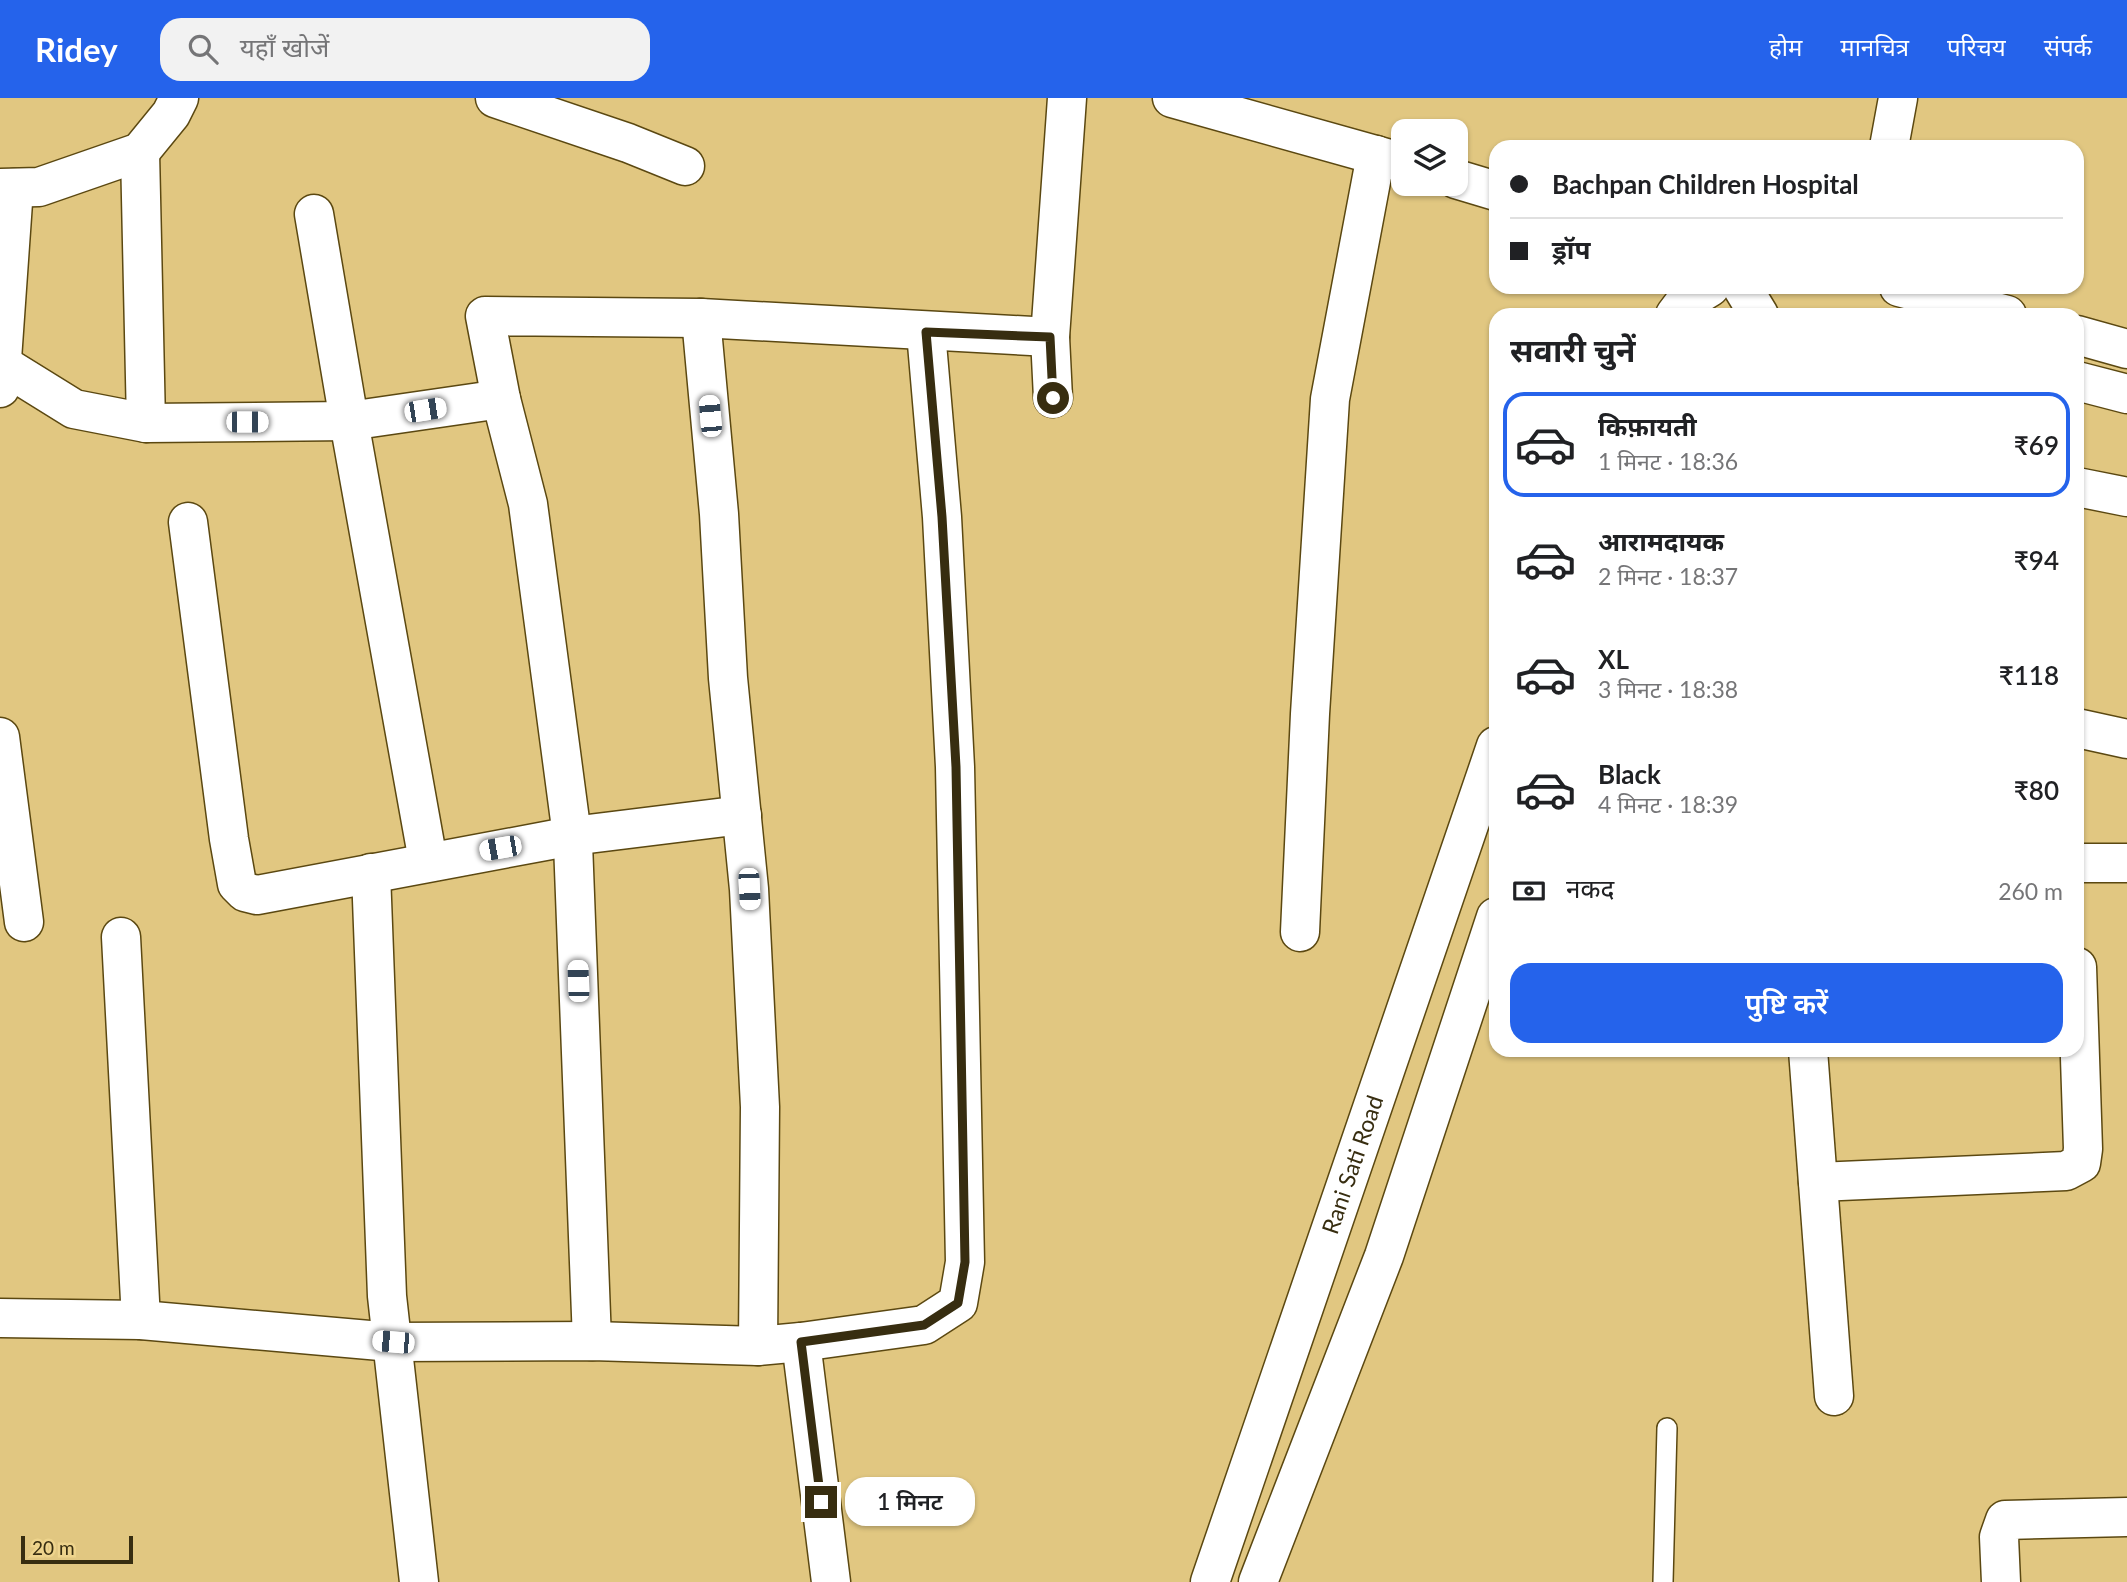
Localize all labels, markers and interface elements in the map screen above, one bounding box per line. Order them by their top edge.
search box [160,18,650,81]
text: Ridey [35,29,118,69]
icon: search [184,30,222,68]
text: यहाँ खोजें [240,31,329,63]
text: होम [1769,32,1802,61]
text: मानचित्र [1840,32,1909,61]
text: परिचय [1947,32,2006,61]
text: संपर्क [2044,32,2092,61]
map controls [1391,119,1468,196]
button: layers [1391,119,1468,196]
text: Bachpan Children Hospital [1552,168,1859,200]
text: ड्रॉप [1552,233,1590,265]
text: सवारी चुनें [1510,330,1636,369]
route start [1037,382,1069,414]
car [698,394,723,438]
car [403,396,448,424]
text: किफ़ायती [1598,410,1697,442]
car [227,412,269,433]
icon: car [1514,413,1577,476]
text: ₹69 [2014,429,2059,461]
text: 1 मिनट · 18:36 [1598,447,1738,475]
text: आरामदायक [1598,525,1724,557]
icon: car [1514,528,1577,591]
text: ₹94 [2014,544,2059,576]
text: 2 मिनट · 18:37 [1598,562,1738,590]
icon: car [1514,643,1577,706]
text: XL [1598,643,1629,675]
text: ₹118 [1999,659,2059,691]
text: 3 मिनट · 18:38 [1598,675,1738,703]
icon: car [1514,758,1577,821]
text: Black [1598,758,1661,790]
text: ₹80 [2014,774,2059,806]
text: 4 मिनट · 18:39 [1598,790,1738,818]
car [478,834,523,862]
car [738,867,761,911]
icon: cash [1510,872,1548,910]
text: नकद [1566,872,1614,904]
text: 260 m [1998,877,2063,905]
car [567,960,590,1002]
button: पुष्टि करें [1510,963,2063,1043]
street label: Rani Sati Road [1315,1091,1388,1237]
car [372,1330,415,1354]
callout: 1 मिनट [846,1478,975,1526]
route end [805,1486,837,1518]
text: 1 मिनट [877,1487,943,1515]
scale bar [21,1533,133,1565]
text: 20 m [32,1536,75,1559]

